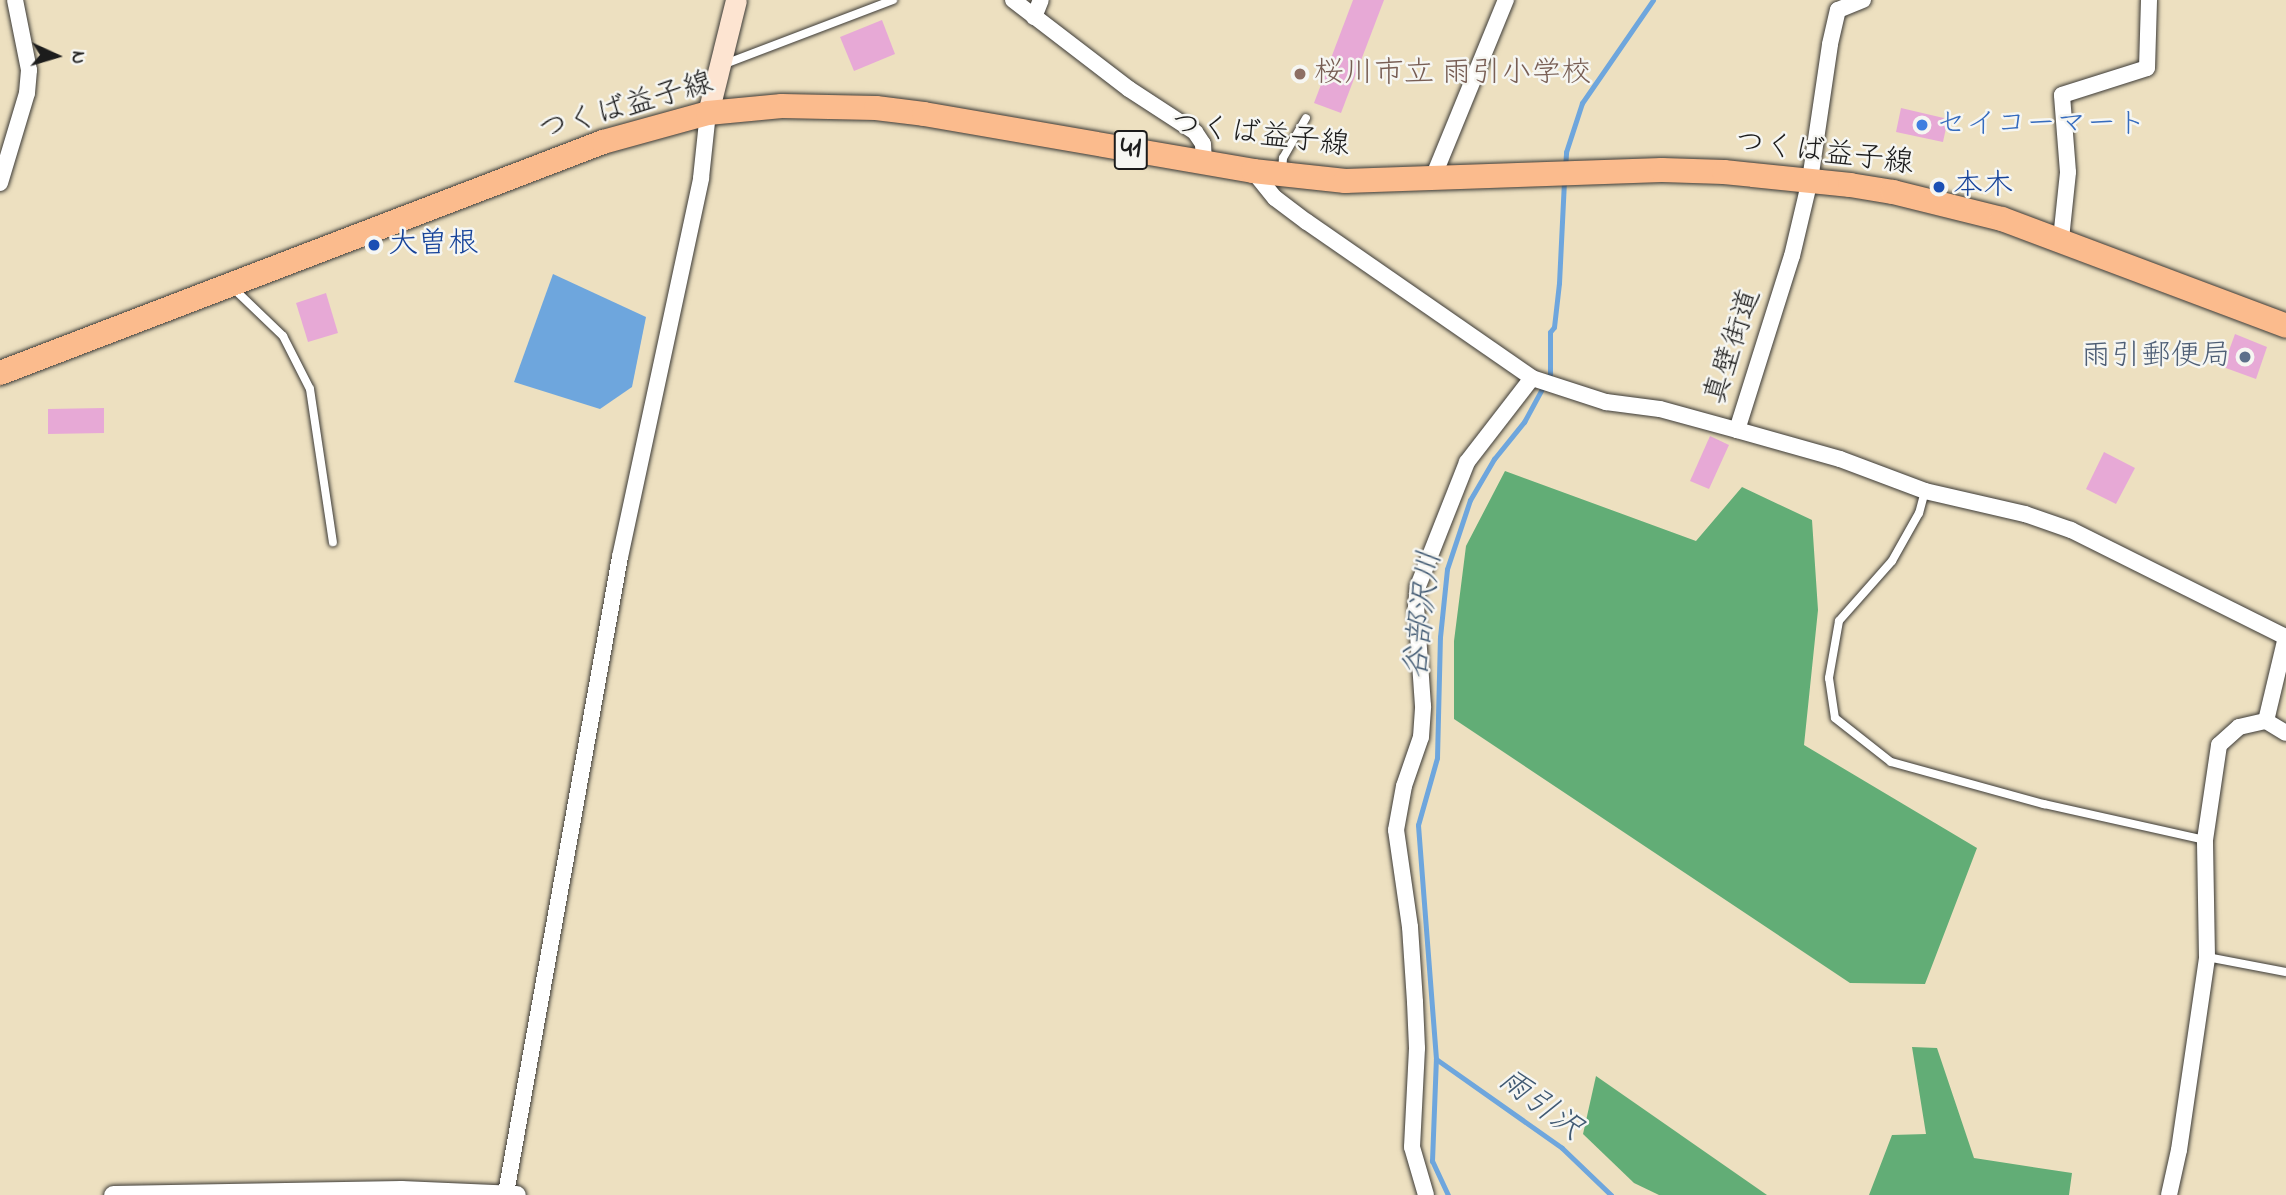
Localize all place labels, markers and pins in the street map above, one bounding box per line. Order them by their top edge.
place label: 桜川市立 雨引小学校 [1314,56,1591,92]
marker: 桜川市立 雨引小学校 [1292,66,1308,82]
place label: セイコーマート [1936,107,2146,143]
marker: セイコーマート [1914,117,1930,133]
place label: 本木 [1953,169,2013,205]
marker: 本木 [1931,179,1947,195]
place label: 大曽根 [388,227,478,263]
marker: 大曽根 [366,237,382,253]
place label: 雨引郵便局 [2081,339,2231,375]
marker: 雨引郵便局 [2237,349,2253,365]

